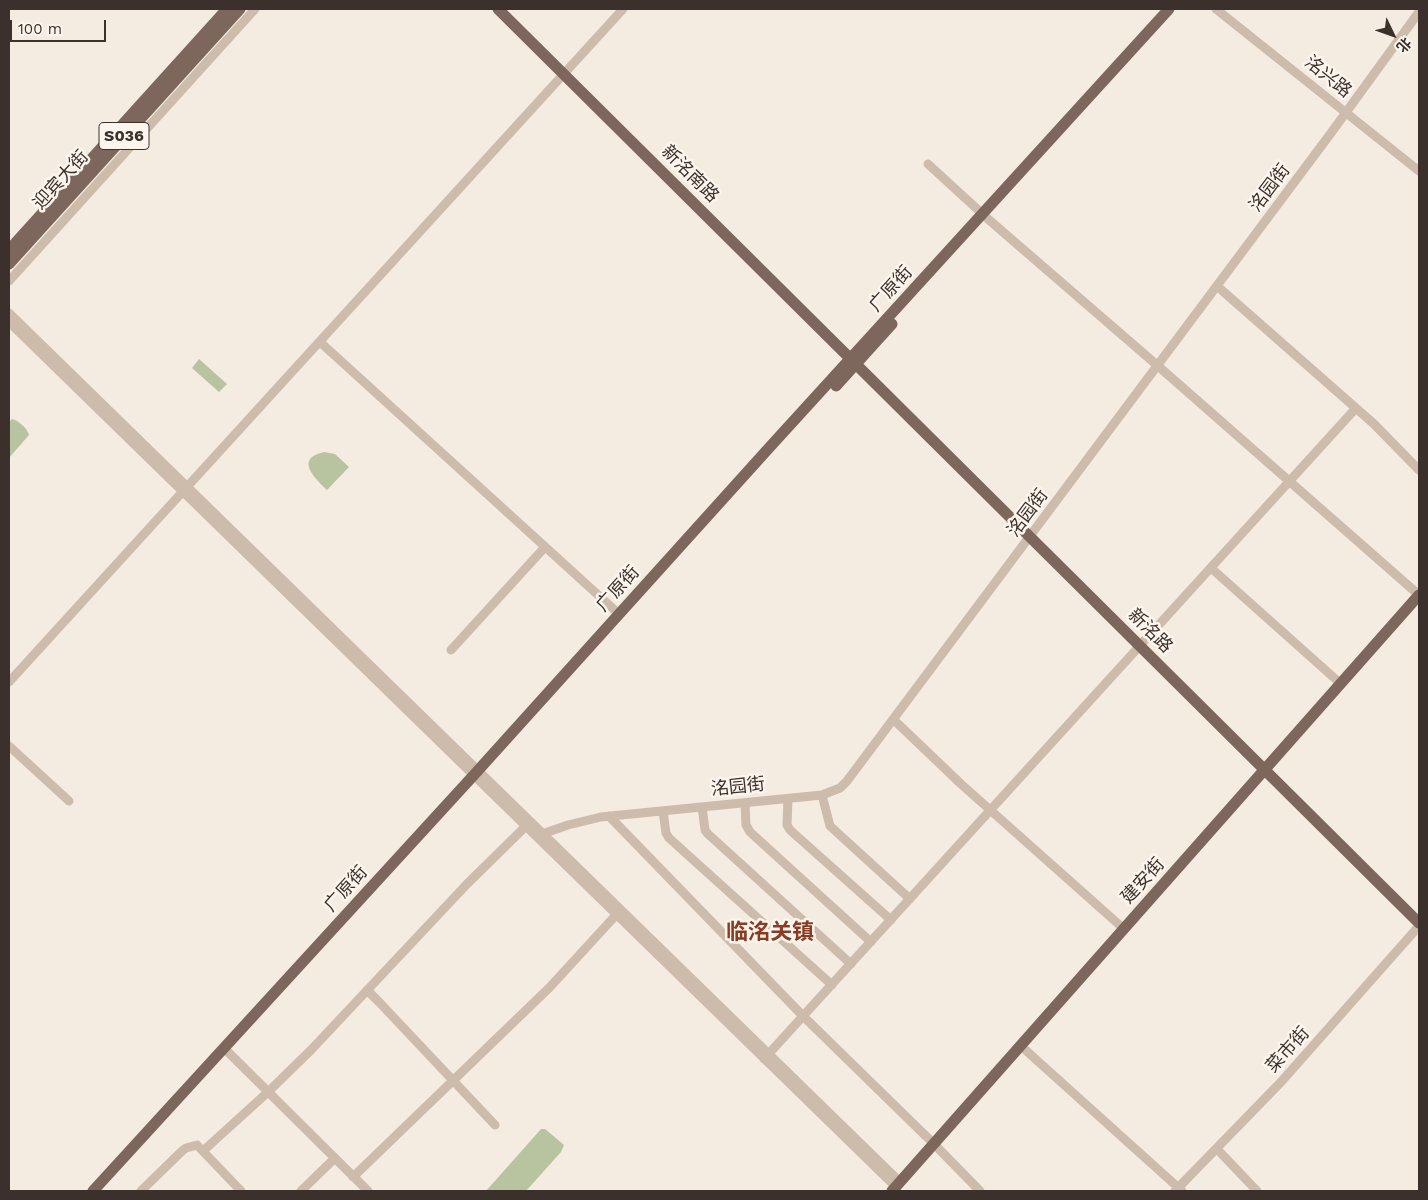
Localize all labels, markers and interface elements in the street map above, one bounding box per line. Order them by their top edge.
scale bar [12,10,109,42]
north arrow [1368,10,1418,60]
text: 100 m [18,20,62,38]
text: 北 [1394,34,1415,56]
street label: 洺兴路 [1300,52,1356,102]
road number: S036 [99,122,149,150]
street label: 新洺南路 [657,141,723,207]
street label: 迎宾大街 [29,146,93,214]
street label: 洺园街 [1245,160,1295,216]
street label: 广原街 [865,262,917,316]
street label: 洺园街 [1003,485,1053,541]
street label: 广原街 [592,562,644,616]
street label: 新洺路 [1123,604,1177,658]
street label: 洺园街 [710,773,766,801]
street label: 建安街 [1117,854,1169,908]
street label: 广原街 [320,862,372,916]
district label: 临洺关镇 [726,920,814,946]
street label: 菜市街 [1262,1023,1314,1077]

